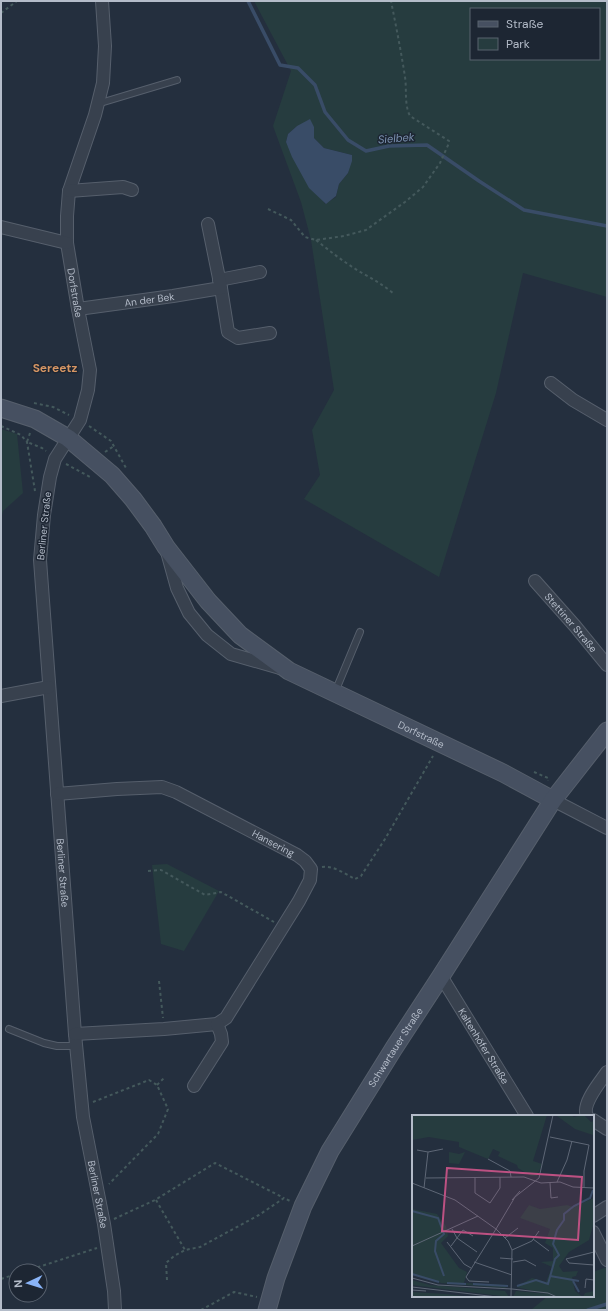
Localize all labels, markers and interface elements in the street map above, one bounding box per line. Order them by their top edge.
legend [470,8,600,60]
text: Straße [506,16,543,32]
text: Park [506,36,530,52]
water label: Sielbek [377,129,415,147]
street label: Dorfstraße [65,267,86,319]
street label: An der Bek [124,289,175,309]
district label: Sereetz [33,360,77,376]
street label: Berliner Straße [34,491,54,561]
street label: Stettiner Straße [542,590,600,655]
street label: Dorfstraße [396,717,447,751]
street label: Hansering [250,826,297,859]
street label: Berliner Straße [54,838,72,908]
street label: Schwartauer Straße [365,1004,426,1089]
street label: Kaltenhöfer Straße [456,1006,512,1086]
inset map [412,1115,594,1297]
street label: Berliner Straße [85,1159,111,1230]
north arrow [8,1263,48,1303]
text: N [11,1279,25,1288]

